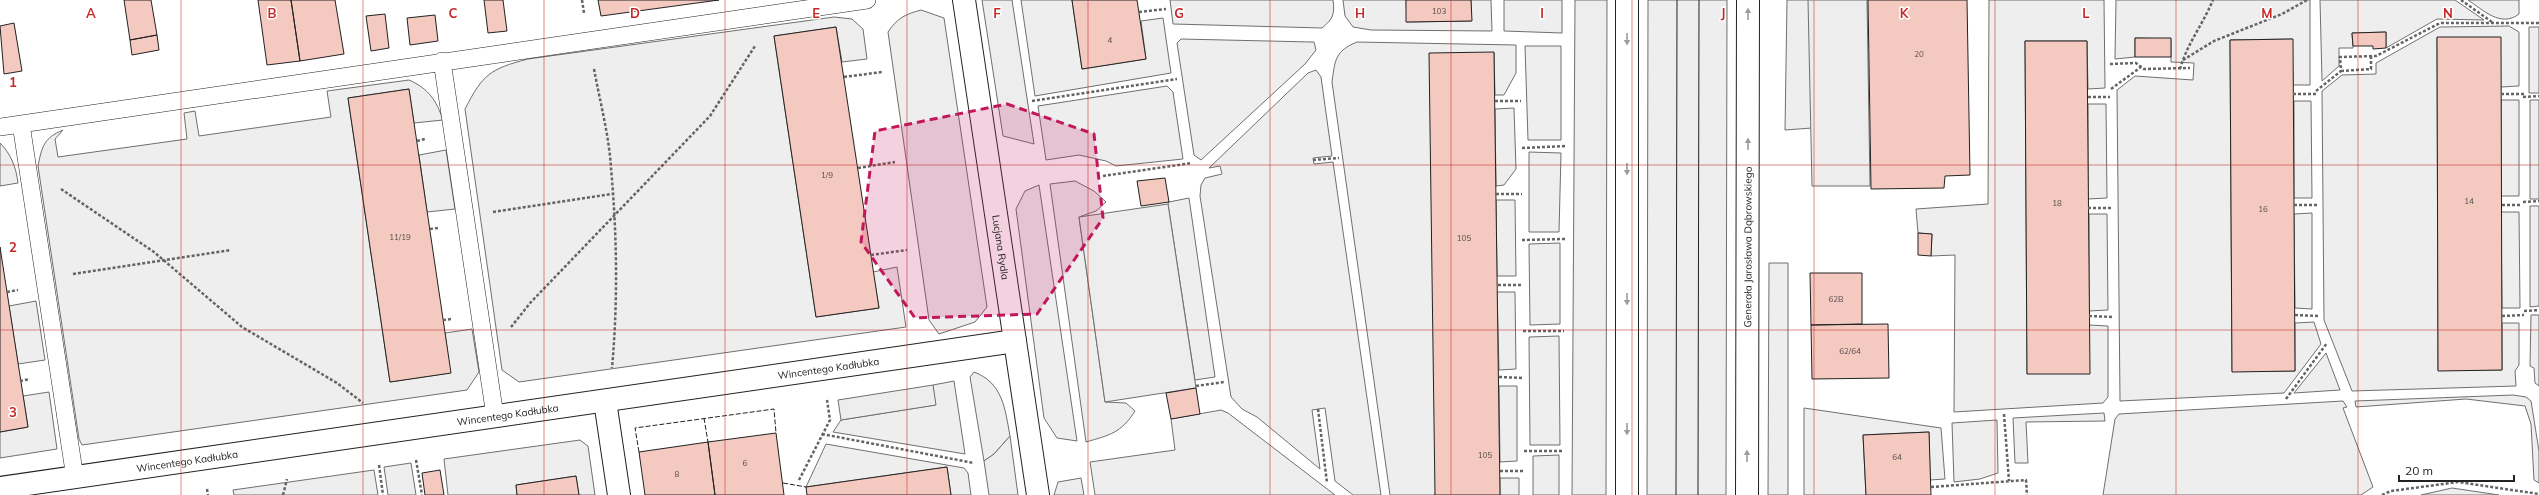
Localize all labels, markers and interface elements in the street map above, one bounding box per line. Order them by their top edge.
text: A [86,5,96,21]
text: B [268,5,277,21]
text: C [449,5,458,21]
text: D [630,5,640,21]
text: E [812,5,820,21]
text: F [993,5,1001,21]
text: G [1174,5,1184,21]
text: H [1355,5,1365,21]
text: I [1540,5,1544,21]
text: J [1721,5,1725,21]
text: K [1900,5,1910,21]
text: L [2082,5,2090,21]
text: M [2261,5,2273,21]
text: N [2443,5,2453,21]
house number: 103 [1432,6,1446,16]
one-way arrow [1745,7,1751,20]
one-way arrow [1624,33,1630,46]
house number: 4 [1108,35,1113,45]
house number: 20 [1914,49,1924,59]
text: 1 [9,74,17,90]
one-way arrow [1745,137,1751,150]
one-way arrow [1624,163,1630,176]
street label: Generała Jarosława Dąbrowskiego [1741,166,1755,327]
house number: 1/9 [821,170,833,180]
house number: 14 [2464,196,2474,206]
house number: 18 [2052,198,2062,208]
house number: 16 [2258,204,2268,214]
street label: Lucjana Rydla [989,214,1012,281]
house number: 11/19 [389,232,411,242]
house number: 105 [1457,233,1471,243]
text: 2 [9,239,17,255]
one-way arrow [1624,293,1630,306]
house number: 62B [1828,294,1844,304]
house number: 62/64 [1839,346,1861,356]
street label: Wincentego Kadłubka [777,355,880,382]
street label: Wincentego Kadłubka [456,401,559,429]
text: 3 [9,404,17,420]
one-way arrow [1624,423,1630,436]
street label: Wincentego Kadłubka [135,448,239,475]
one-way arrow [1744,449,1750,462]
house number: 105 [1478,450,1492,460]
house number: 64 [1892,452,1902,462]
scale bar [2399,457,2514,483]
house number: 6 [743,458,748,468]
text: 20 m [2405,463,2433,478]
house number: 8 [675,469,680,479]

